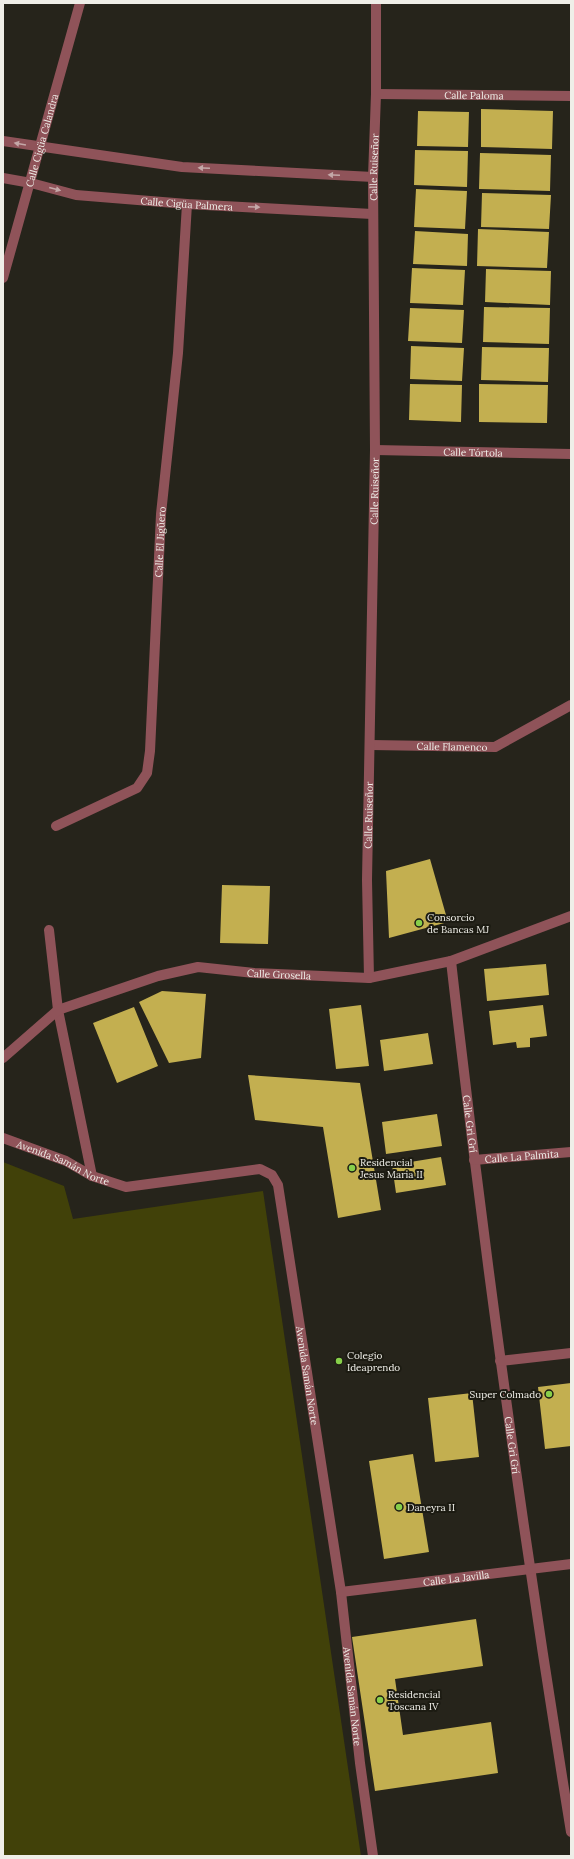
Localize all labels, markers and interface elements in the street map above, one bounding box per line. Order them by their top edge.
street label: Calle Paloma [444,89,504,102]
street label: Calle Cigüa Calandra [23,92,61,189]
street label: Calle Ruiseñor [367,133,382,201]
one-way arrow [13,140,26,146]
one-way arrow [197,165,210,171]
one-way arrow [328,171,340,178]
one-way arrow [49,186,61,192]
street label: Calle Cigüa Palmera [140,194,233,213]
one-way arrow [248,204,260,211]
street label: Calle Tórtola [443,445,503,460]
street label: Calle Ruiseñor [368,457,382,525]
street label: Calle El Jigüero [152,506,169,578]
street label: Calle Flamenco [417,740,488,754]
street label: Calle Ruiseñor [362,781,376,849]
place label: Consorcio de Bancas MJ [427,911,489,936]
marker: Consorcio de Bancas MJ [414,918,424,928]
street label: Calle Grosella [246,966,311,982]
street label: Calle Gri Grí [460,1094,480,1154]
street label: Avenida Samán Norte [14,1137,111,1188]
street label: Calle La Palmita [484,1147,559,1166]
place label: Residencial Jesus Maria II [359,1156,423,1181]
marker: Residencial Jesus Maria II [347,1163,357,1173]
street label: Avenida Samán Norte [293,1324,321,1427]
place label: Colegio Ideaprendo [347,1349,400,1374]
marker: Colegio Ideaprendo [334,1356,344,1366]
place label: Super Colmado [470,1388,541,1401]
marker: Super Colmado [544,1389,554,1399]
street label: Calle Gri Grí [501,1416,522,1475]
place label: Daneyra II [407,1501,455,1514]
marker: Daneyra II [394,1502,404,1512]
street label: Calle La Javilla [422,1568,490,1589]
street label: Avenida Samán Norte [340,1645,364,1747]
place label: Residencial Toscana IV [388,1688,441,1713]
marker: Residencial Toscana IV [375,1695,385,1705]

